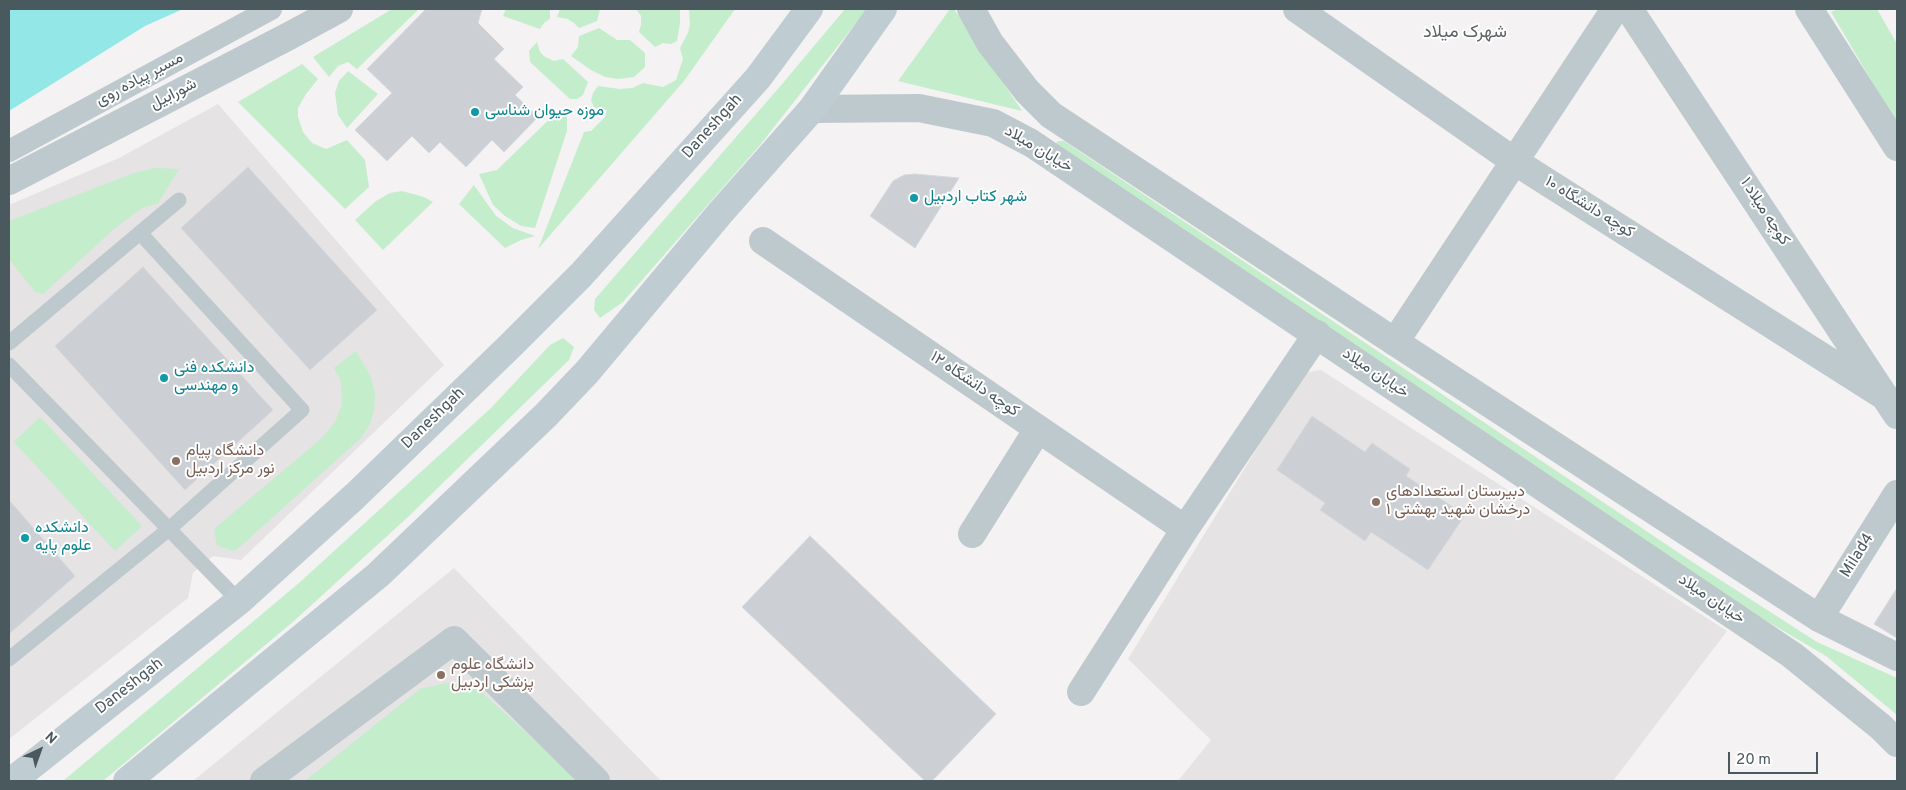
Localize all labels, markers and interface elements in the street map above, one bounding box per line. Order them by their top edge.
district label: شهرک میلاد [1423,22,1507,44]
street label: مسیر پیاده روی [93,49,187,111]
street label: شورابیل [148,75,200,115]
street label: Daneshgah [679,91,747,163]
place label: موزه حیوان شناسی [485,102,604,122]
marker: موزه حیوان شناسی [469,106,481,118]
street label: خیابان میلاد [1001,122,1075,178]
street label: کوچه دانشگاه ۱۰ [1541,173,1637,243]
street label: کوچه میلاد ۱ [1735,174,1793,250]
place label: شهر کتاب اردبیل [924,188,1027,208]
marker: شهر کتاب اردبیل [908,192,920,204]
street label: خیابان میلاد [1338,345,1412,403]
street label: کوچه دانشگاه ۱۲ [926,348,1022,422]
place label: دانشکده فنی و مهندسی [174,359,254,397]
marker: دانشکده فنی و مهندسی [158,372,170,384]
street label: Daneshgah [398,384,470,454]
place label: دانشگاه پیام نور مرکز اردبیل [186,442,275,480]
marker: دانشگاه پیام نور مرکز اردبیل [170,455,182,467]
place label: دبیرستان استعدادهای درخشان شهید بهشتی ۱ [1386,483,1530,521]
marker: دبیرستان استعدادهای درخشان شهید بهشتی ۱ [1370,496,1382,508]
place label: دانشکده علوم پایه [35,519,91,557]
street label: Milad4 [1837,530,1879,582]
marker: دانشکده علوم پایه [19,532,31,544]
street label: خیابان میلاد [1674,571,1748,629]
street label: Daneshgah [92,655,168,719]
place label: دانشگاه علوم پزشکی اردبیل [451,656,534,694]
marker: دانشگاه علوم پزشکی اردبیل [435,669,447,681]
north arrow [15,725,65,775]
text: N [41,729,60,748]
scale bar [1731,742,1821,774]
text: 20 m [1736,751,1771,770]

